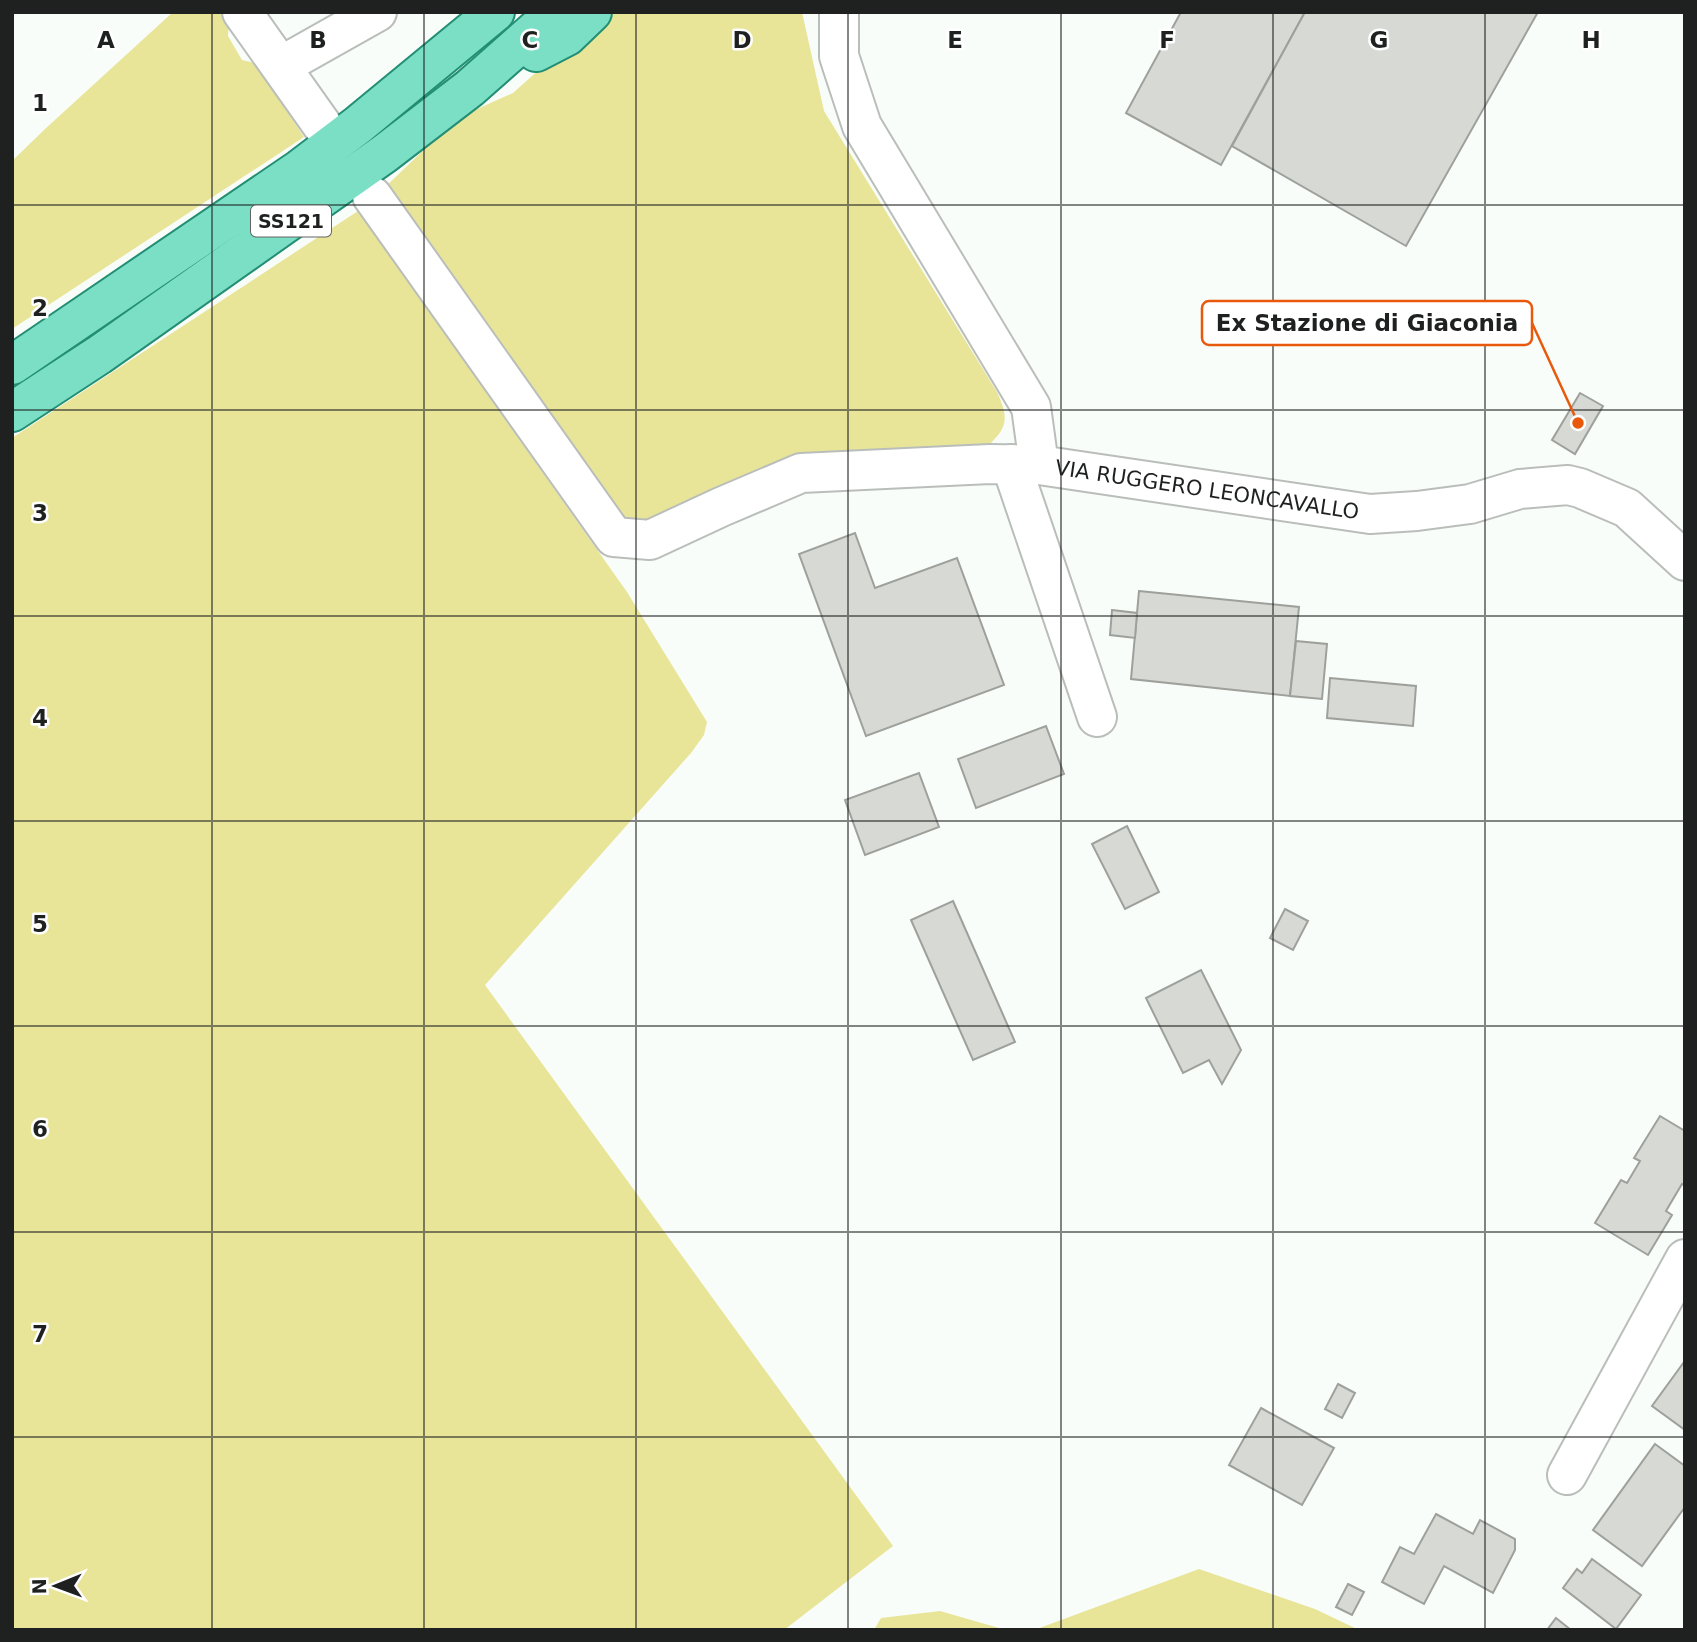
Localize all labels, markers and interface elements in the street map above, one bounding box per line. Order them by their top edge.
text: A [97,27,115,53]
text: B [309,27,327,53]
text: C [522,27,538,53]
text: D [732,27,752,53]
text: E [947,27,963,53]
text: F [1159,27,1175,53]
text: G [1370,27,1388,53]
text: H [1581,27,1601,53]
text: 1 [32,90,48,116]
road number: SS121 [251,206,331,236]
text: 2 [32,295,48,321]
callout: Ex Stazione di Giaconia [1202,301,1532,345]
text: Ex Stazione di Giaconia [1216,310,1518,336]
street label: VIA RUGGERO LEONCAVALLO [1054,456,1361,524]
text: 3 [32,500,48,526]
text: 4 [32,705,48,731]
text: 5 [32,911,48,937]
text: 6 [32,1116,48,1142]
text: 7 [32,1321,48,1347]
north arrow [21,1551,91,1621]
text: N [28,1578,50,1594]

